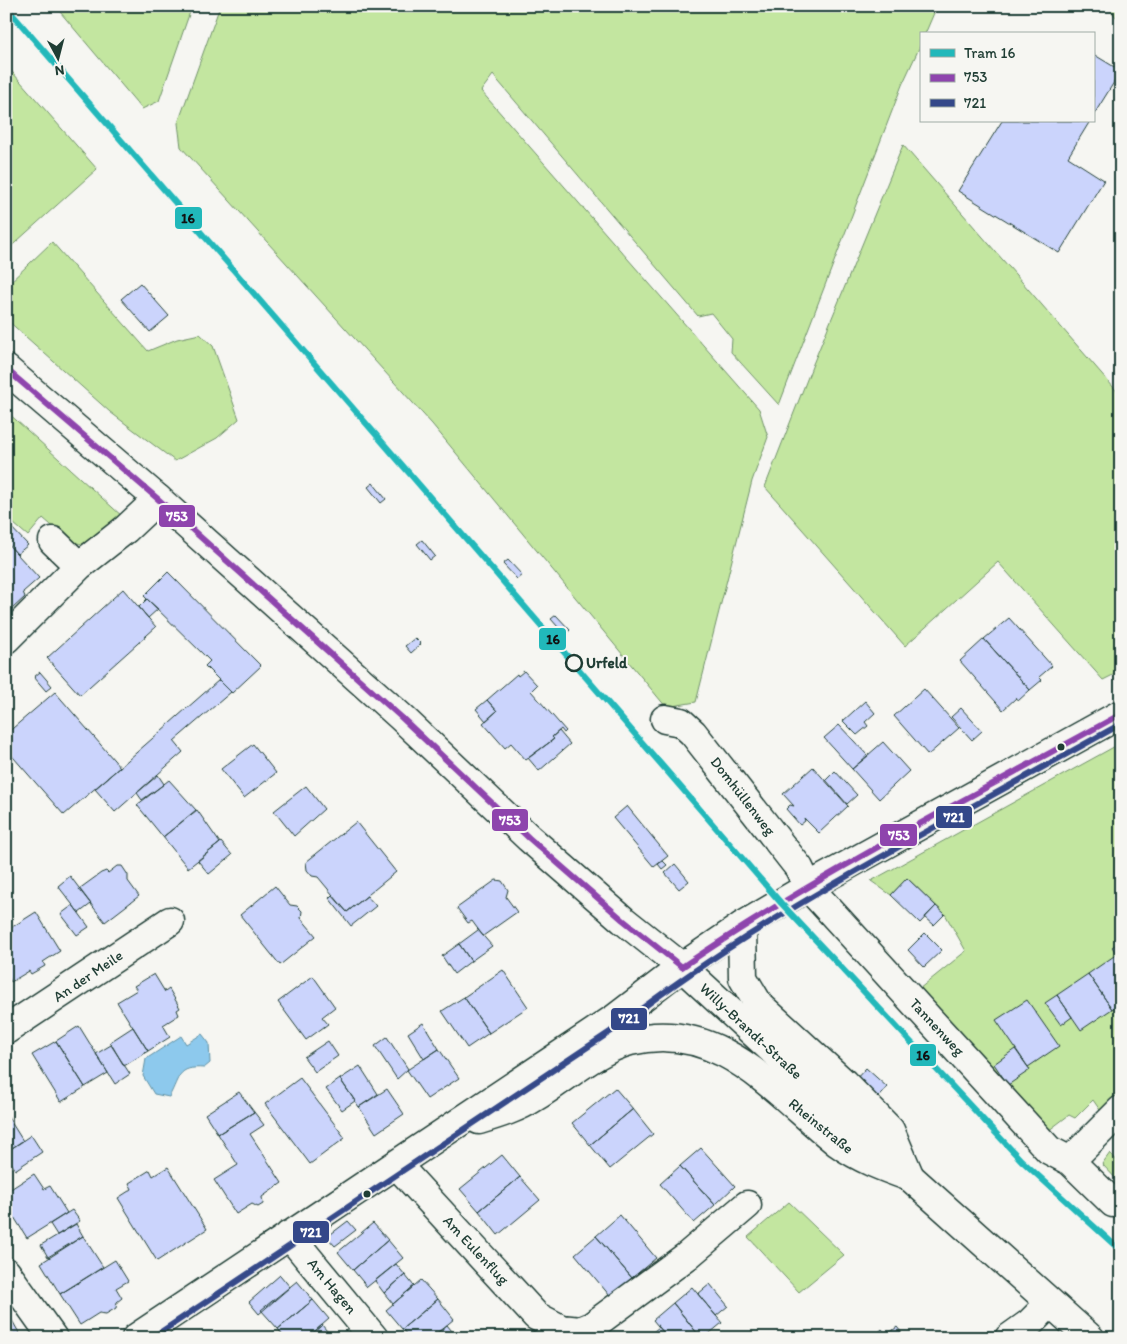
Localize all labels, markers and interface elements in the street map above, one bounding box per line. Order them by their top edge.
north arrow [32,32,82,82]
legend [920,32,1094,122]
text: Tram 16 [964,44,1016,62]
text: N [54,61,65,79]
text: 753 [964,68,988,86]
text: 721 [964,94,986,112]
line badge: 16 [174,206,203,230]
text: 16 [181,210,196,227]
line badge: 753 [158,504,196,528]
text: 753 [165,508,188,525]
line badge: 16 [538,627,567,651]
text: 16 [546,631,561,648]
marker: Urfeld [565,654,583,672]
place label: Urfeld [586,654,628,672]
unlabelled marker [1056,742,1066,752]
street label: Domhüllenweg [707,753,780,839]
line badge: 721 [935,805,973,829]
line badge: 753 [491,808,529,832]
text: 721 [943,809,965,826]
text: 753 [498,812,521,829]
line badge: 753 [879,823,918,847]
text: 753 [887,827,910,844]
street label: An der Meile [50,946,126,1006]
street label: Willy-Brandt-Straße [696,979,806,1083]
street label: Tannenweg [906,995,968,1060]
line badge: 721 [610,1007,648,1031]
text: 721 [618,1010,640,1027]
line badge: 16 [909,1043,937,1067]
text: 16 [916,1047,931,1064]
street label: Rheinstraße [785,1094,857,1158]
unlabelled marker [362,1189,372,1199]
street label: Am Eulenflug [439,1212,513,1289]
line badge: 721 [292,1220,330,1244]
text: 721 [300,1224,322,1241]
street label: Am Hagen [304,1255,361,1318]

